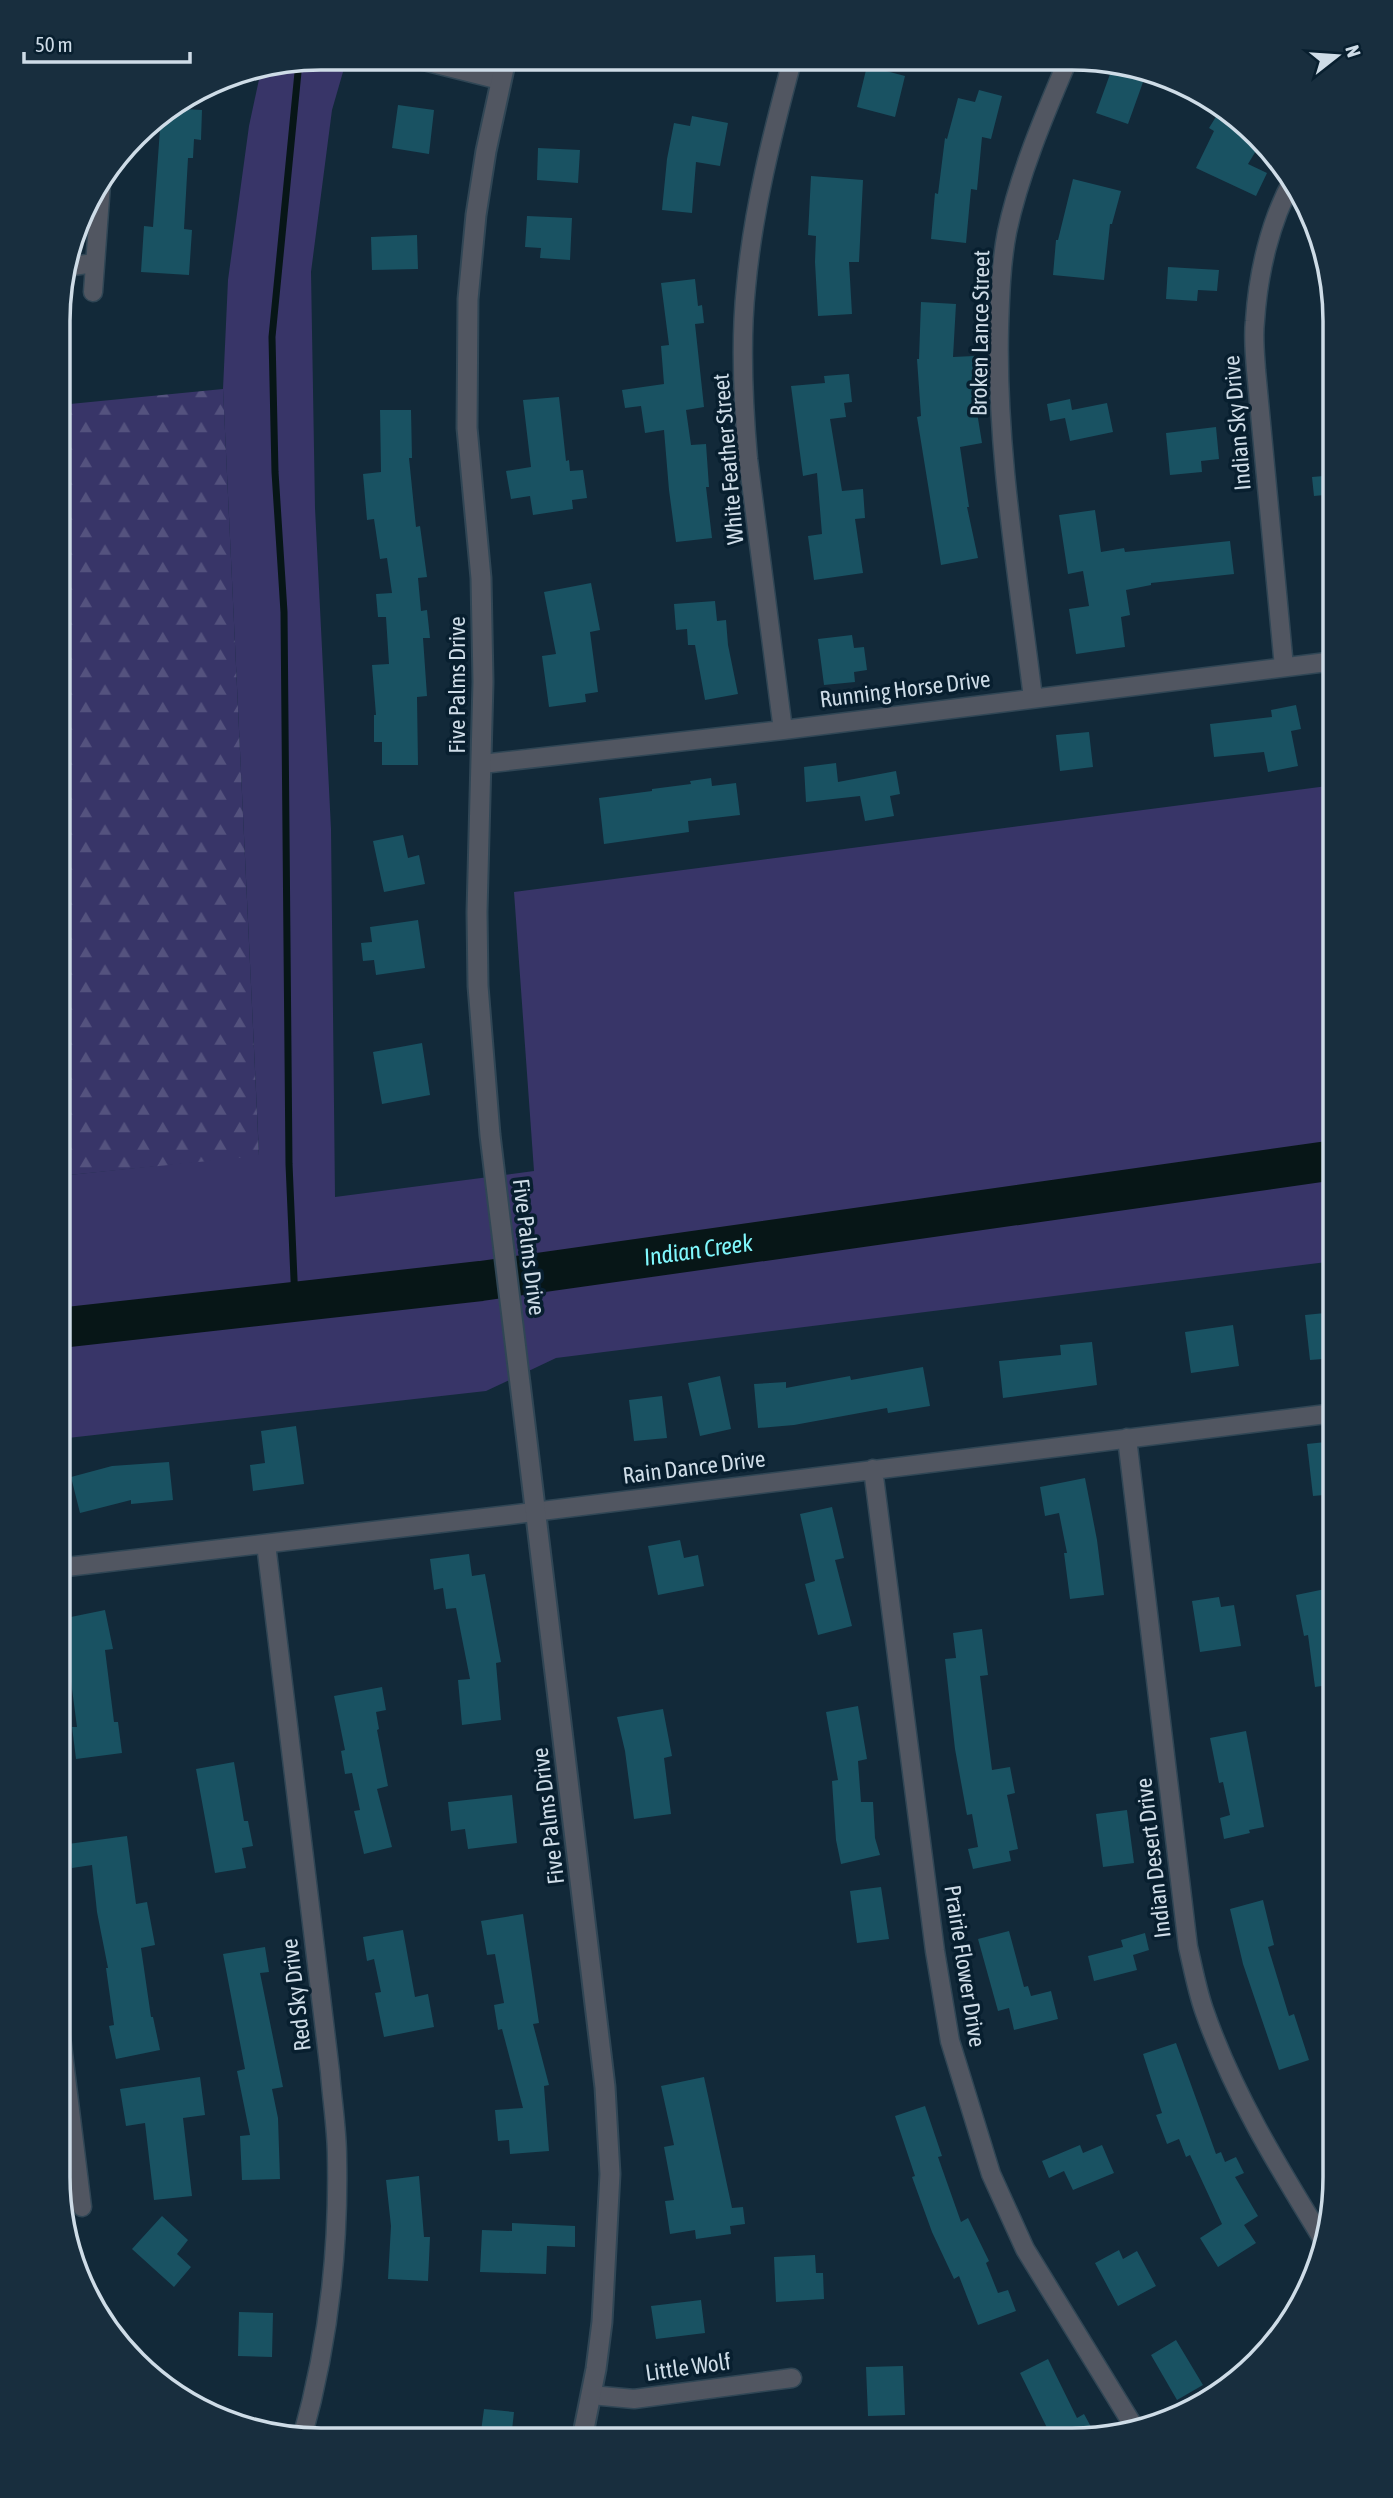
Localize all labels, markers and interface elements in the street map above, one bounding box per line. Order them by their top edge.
scale bar [24,21,191,65]
north arrow [1302,21,1372,91]
text: 50 m [35,32,73,56]
text: N [1341,42,1365,60]
street label: Broken Lance Street [966,250,994,416]
street label: Indian Sky Drive [1218,354,1256,492]
street label: White Feather Street [708,372,748,546]
street label: Five Palms Drive [444,616,470,754]
street label: Running Horse Drive [818,666,992,712]
street label: Five Palms Drive [508,1177,550,1317]
water label: Indian Creek [642,1229,755,1271]
street label: Rain Dance Drive [621,1445,767,1489]
street label: Five Palms Drive [527,1746,569,1886]
street label: Indian Desert Drive [1130,1776,1176,1940]
street label: Prairie Flower Drive [939,1883,991,2049]
street label: Red Sky Drive [276,1937,316,2053]
street label: Little Wolf [644,2348,732,2386]

